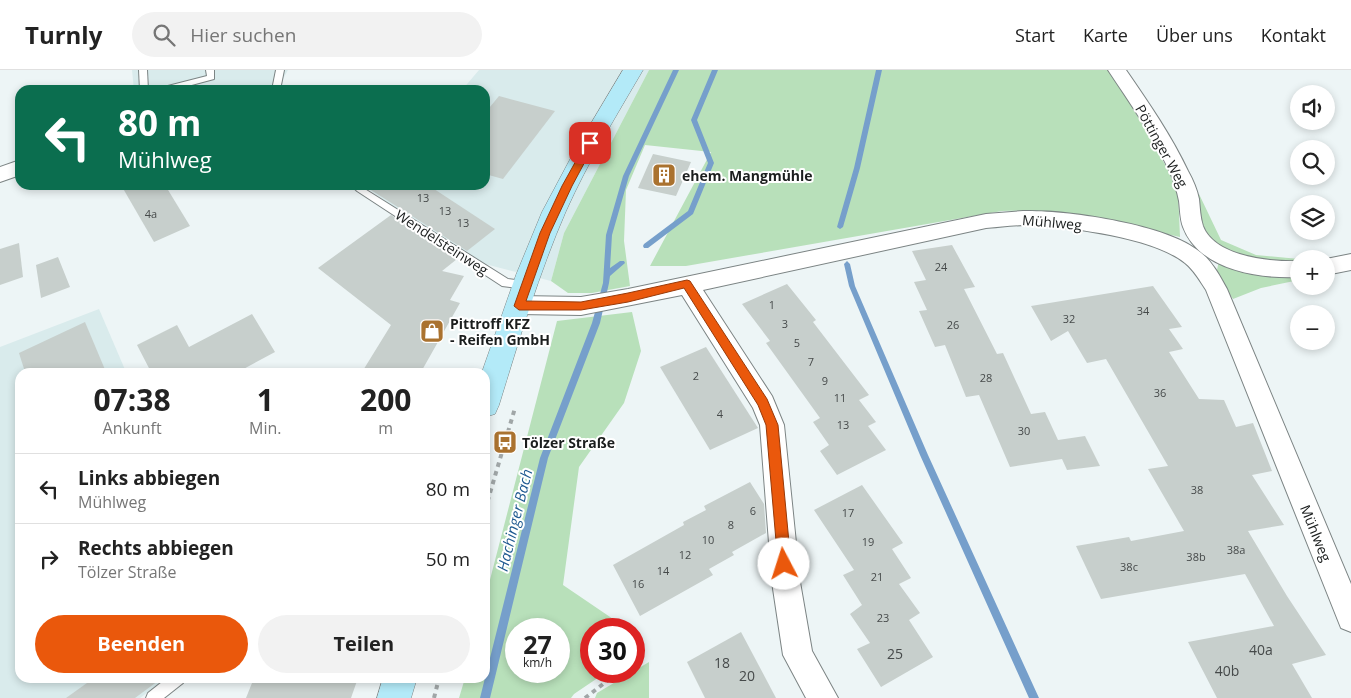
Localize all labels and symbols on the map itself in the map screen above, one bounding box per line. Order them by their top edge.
street label: Pöttinger Weg [1131,101,1193,191]
pin [569,122,611,164]
building icon: ehem. Mangmühle [651,162,677,188]
place label: ehem. Mangmühle [682,166,813,185]
house number: 13 [417,190,429,205]
house number: 13 [439,203,451,218]
street label: Wendelsteinweg [392,205,492,279]
house number: 4a [145,206,157,221]
street label: Mühlweg [1021,210,1083,234]
house number: 13 [457,215,469,230]
house number: 24 [935,259,948,274]
house number: 1 [769,297,775,312]
house number: 34 [1137,303,1150,318]
house number: 32 [1063,311,1075,326]
place label: Pittroff KFZ - Reifen GmbH [450,314,550,349]
house number: 3 [782,316,788,331]
house number: 26 [947,317,959,332]
shop icon: Pittroff KFZ - Reifen GmbH [419,318,445,344]
house number: 5 [794,335,800,350]
house number: 7 [808,354,814,369]
house number: 2 [693,368,699,383]
house number: 28 [980,370,992,385]
house number: 9 [822,373,828,388]
house number: 36 [1154,385,1166,400]
house number: 11 [834,390,846,405]
house number: 4 [717,406,724,421]
house number: 13 [837,417,849,432]
house number: 30 [1018,423,1030,438]
bus stop icon: Tölzer Straße [492,429,518,455]
place label: Tölzer Straße [522,433,615,452]
water label: Hachinger Bach [492,467,536,573]
house number: 38 [1191,482,1203,497]
street label: Mühlweg [1296,502,1336,565]
house number: 6 [750,503,756,518]
house number: 17 [842,505,854,520]
house number: 8 [728,517,734,532]
house number: 10 [702,532,714,547]
house number: 19 [862,534,874,549]
position arrow [757,537,809,589]
house number: 38a [1227,542,1245,557]
house number: 12 [679,547,691,562]
house number: 38b [1186,549,1206,564]
house number: 38c [1120,559,1138,574]
house number: 14 [657,563,670,578]
house number: 21 [871,569,883,584]
house number: 16 [632,576,644,591]
house number: 23 [877,610,889,625]
speed limit sign: 30 [580,618,645,683]
house number: 40a [1249,640,1273,659]
house number: 25 [887,644,903,663]
house number: 18 [714,653,730,672]
house number: 40b [1215,661,1239,680]
house number: 20 [739,666,755,685]

